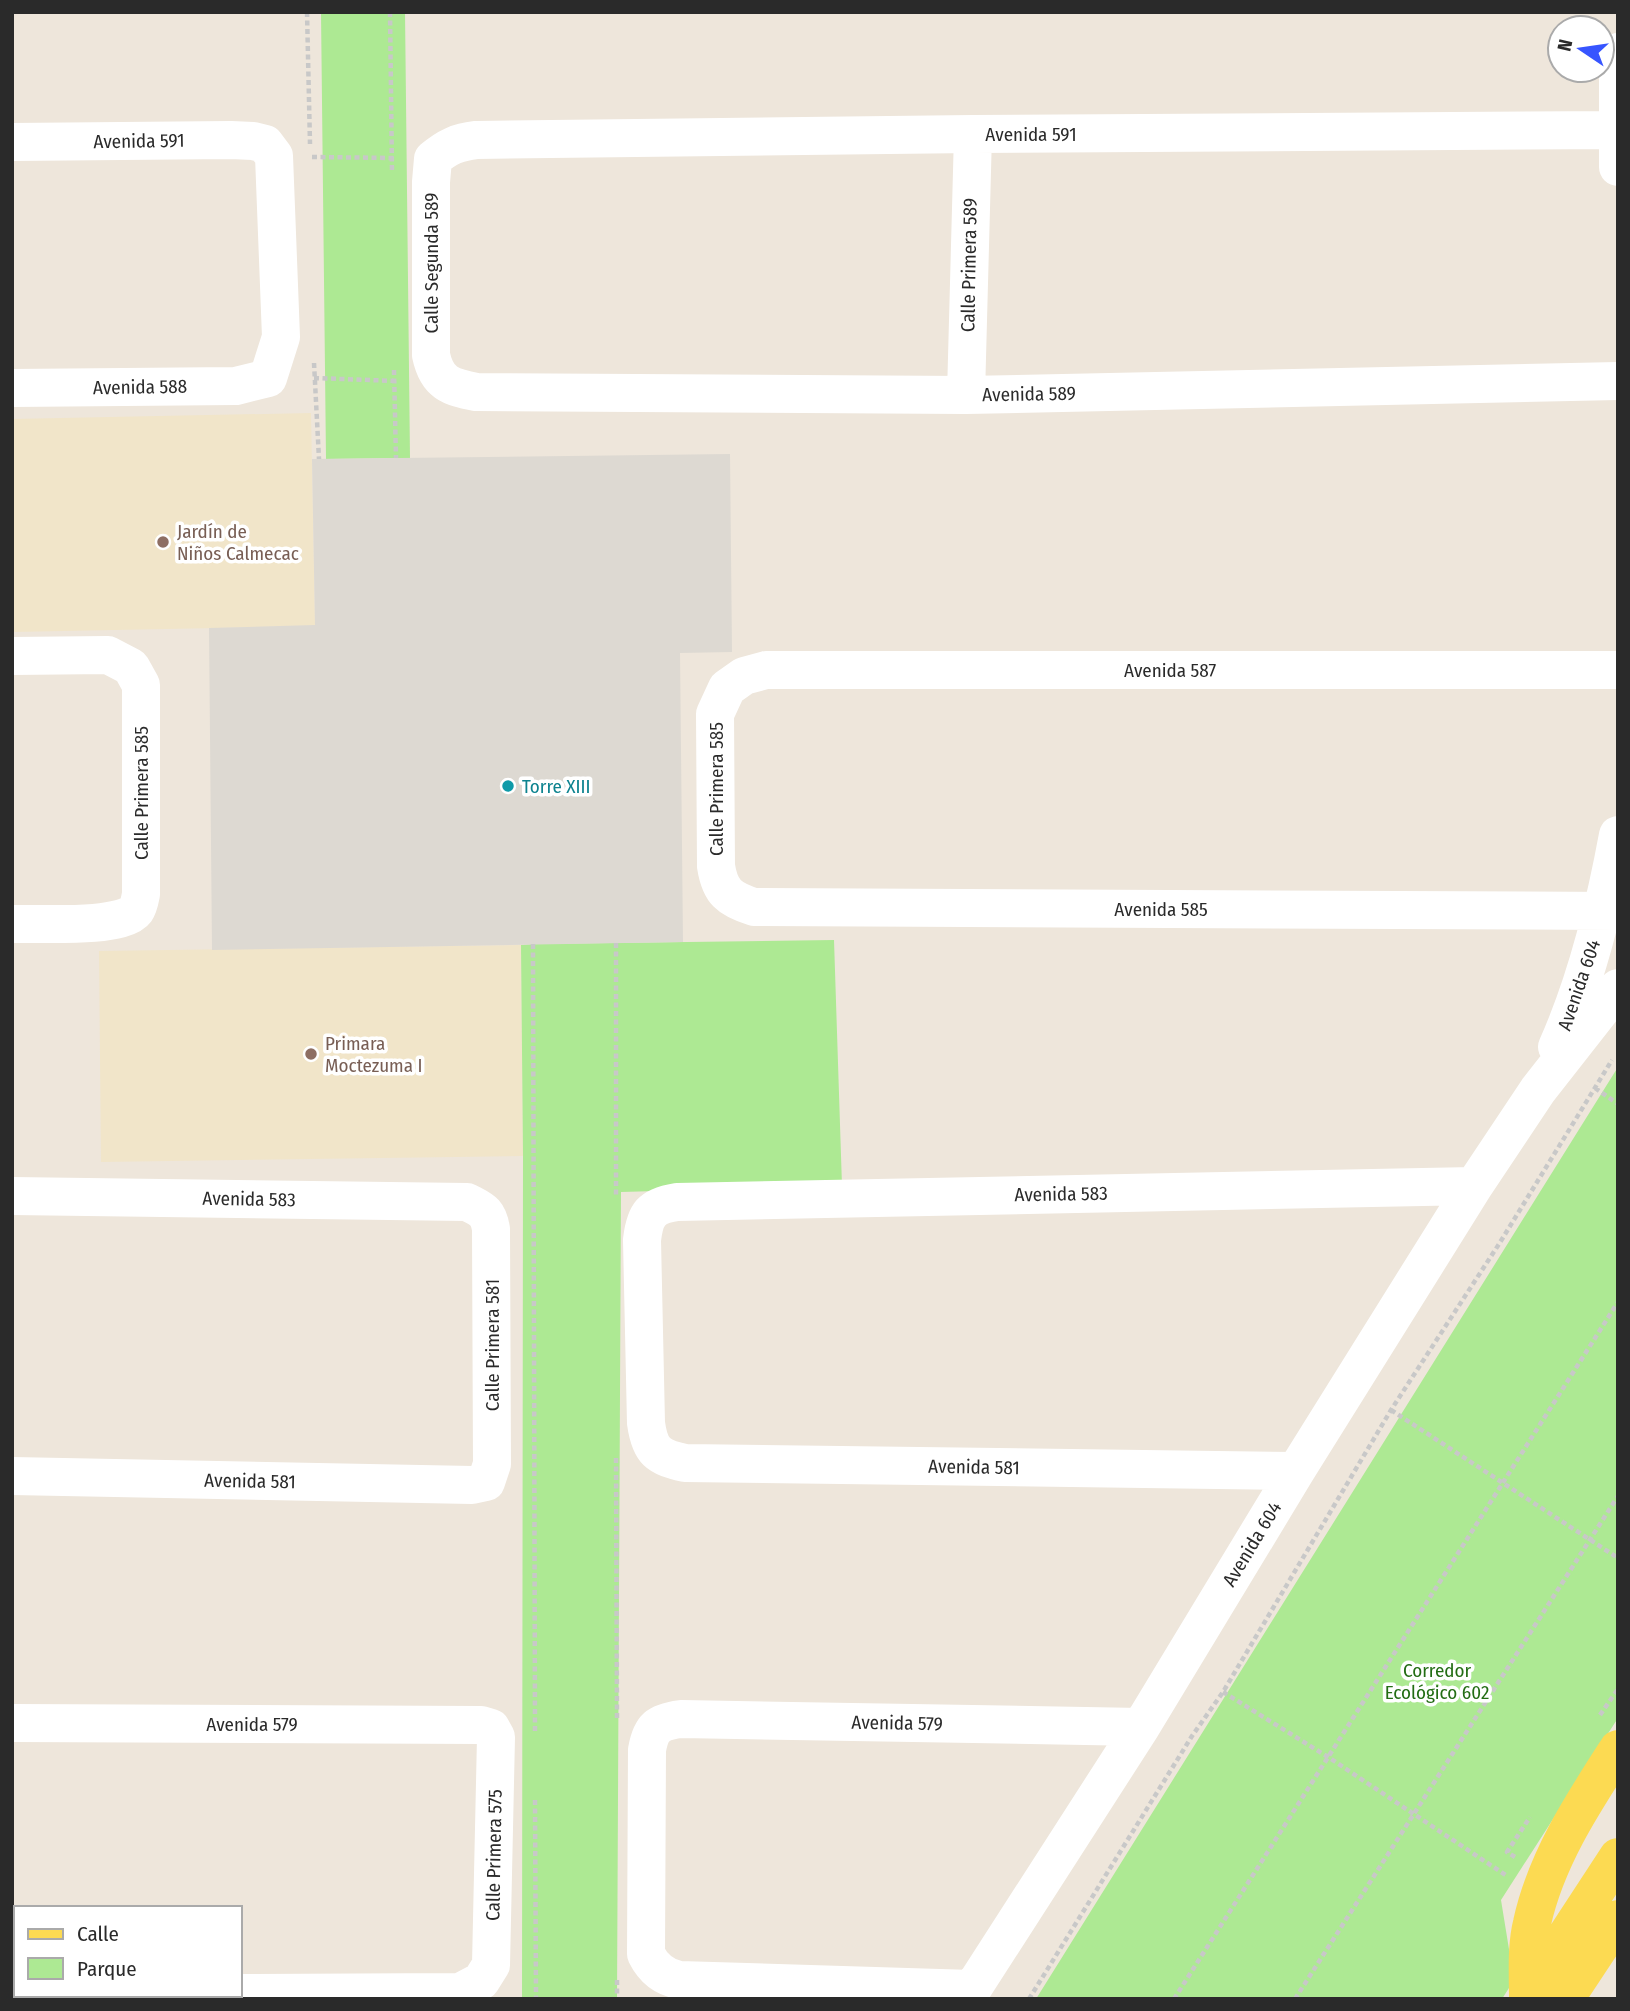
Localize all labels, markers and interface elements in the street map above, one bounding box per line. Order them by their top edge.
north arrow [1546,14,1616,84]
text: N [1552,37,1577,53]
street label: Avenida 591 [985,123,1077,146]
street label: Avenida 591 [93,129,185,153]
street label: Calle Segunda 589 [420,192,443,334]
street label: Calle Primera 589 [956,198,982,332]
street label: Avenida 588 [93,375,187,399]
street label: Avenida 589 [982,382,1076,406]
place label: Jardín de Niños Calmecac [177,520,299,565]
marker: Jardín de Niños Calmecac [155,534,171,550]
street label: Avenida 587 [1124,659,1216,682]
street label: Calle Primera 585 [705,722,728,856]
street label: Calle Primera 585 [130,726,153,860]
place label: Torre XIII [522,775,591,798]
marker: Torre XIII [500,778,516,794]
street label: Avenida 585 [1114,898,1208,921]
street label: Avenida 604 [1553,936,1605,1034]
place label: Primara Moctezuma I [325,1032,422,1077]
marker: Primara Moctezuma I [303,1046,319,1062]
street label: Avenida 583 [1014,1182,1108,1206]
street label: Avenida 583 [202,1187,296,1211]
street label: Calle Primera 581 [481,1279,504,1411]
street label: Avenida 581 [928,1455,1020,1479]
street label: Avenida 581 [204,1469,296,1493]
street label: Avenida 604 [1218,1497,1286,1591]
park label: Corredor Ecológico 602 [1385,1659,1489,1704]
street label: Avenida 579 [851,1711,943,1735]
street label: Avenida 579 [206,1713,298,1736]
street label: Calle Primera 575 [481,1789,507,1921]
legend [14,1906,242,1997]
text: Calle [77,1921,119,1947]
text: Parque [77,1956,137,1982]

